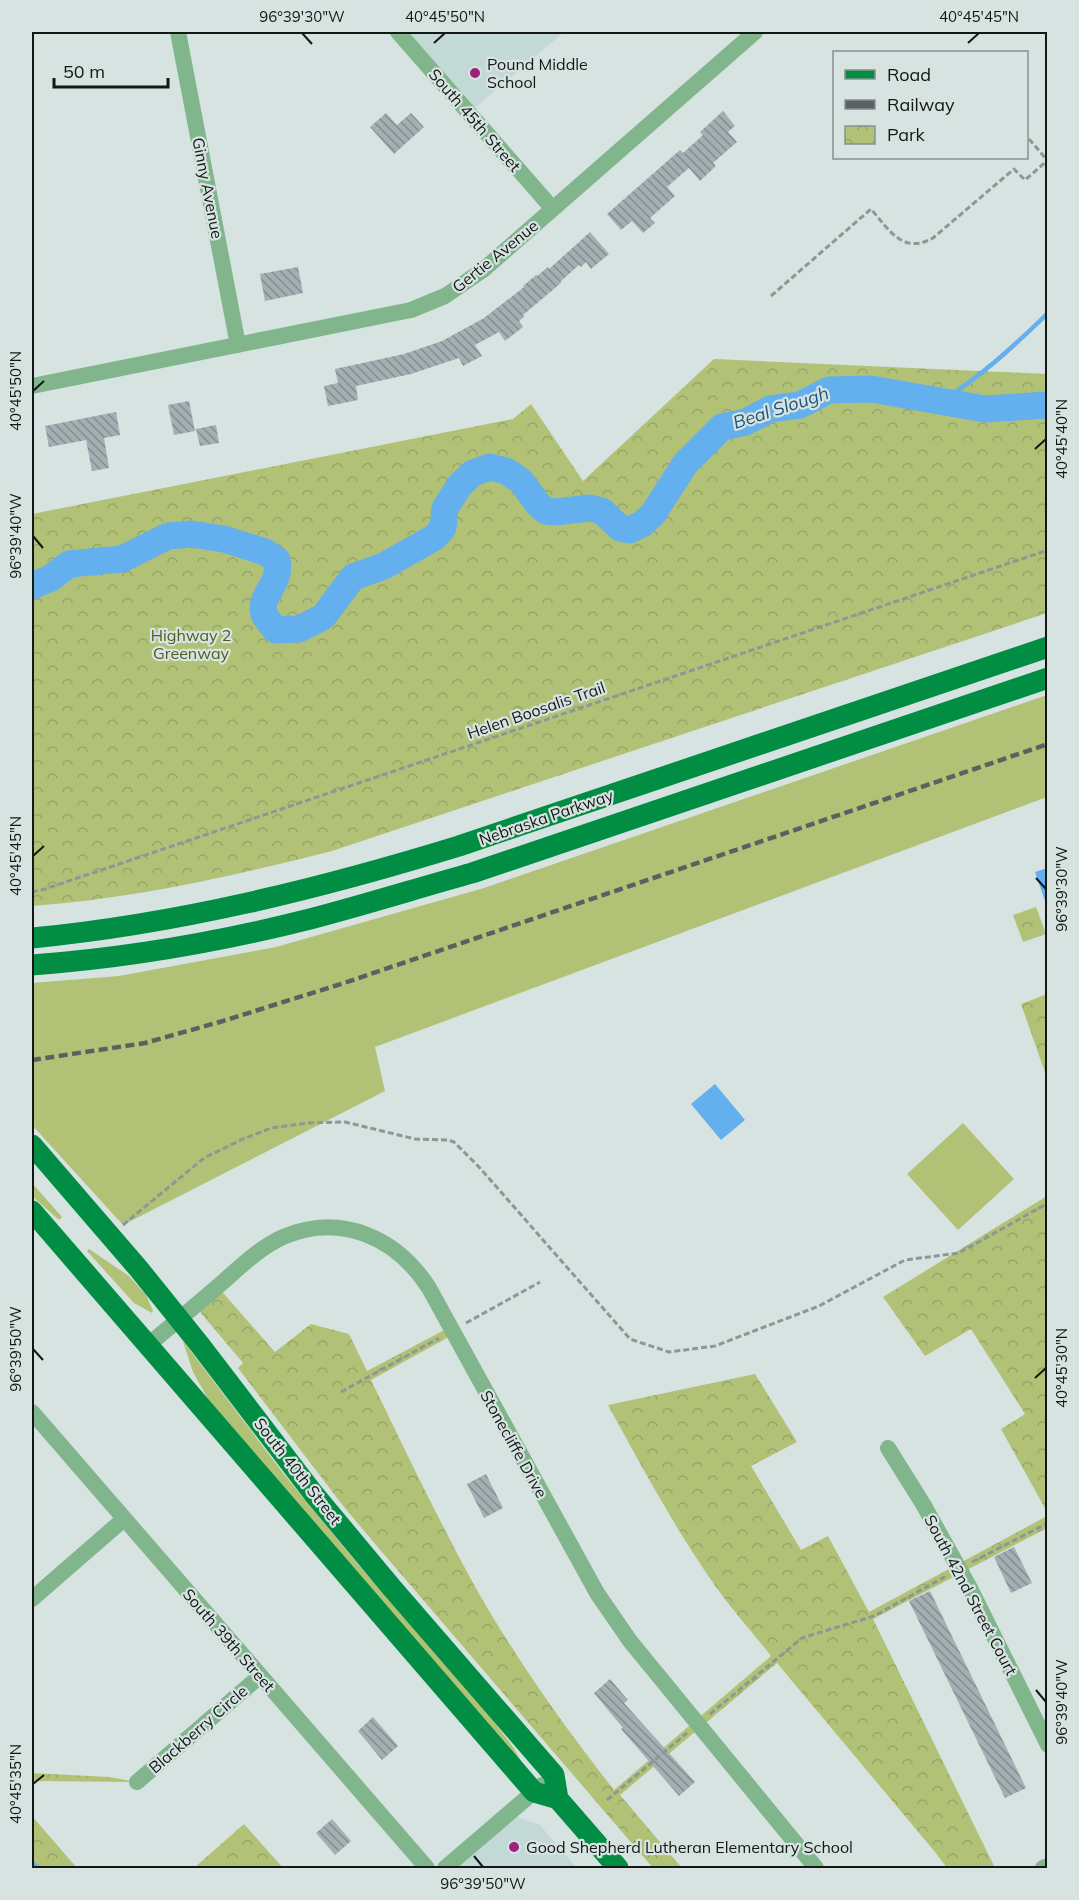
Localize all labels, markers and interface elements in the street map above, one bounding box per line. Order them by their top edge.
text: 96°39'30"W [259,7,345,26]
text: 40°45'50"N [405,7,485,26]
text: 40°45'45"N [939,7,1019,26]
scale bar [54,51,168,89]
legend [833,51,1028,159]
place label: Pound Middle School [487,54,588,92]
text: 50 m [63,60,105,83]
text: Road [887,63,931,86]
street label: South 45th Street [425,64,525,176]
marker: Pound Middle School [468,66,482,80]
text: Railway [887,93,955,116]
text: Park [887,123,926,146]
street label: Ginny Avenue [188,136,228,240]
street label: Gertie Avenue [448,215,542,297]
text: 40°45'50"N [6,351,25,431]
water label: Beal Slough [730,381,832,434]
text: 40°45'40"N [1052,399,1071,479]
text: 96°39'40"W [6,493,25,579]
park label: Highway 2 Greenway [151,625,231,663]
street label: Helen Boosalis Trail [464,677,608,743]
street label: Nebraska Parkway [476,784,616,849]
text: 40°45'45"N [6,816,25,896]
text: 96°39'30"W [1052,846,1071,932]
text: 96°39'50"W [6,1306,25,1392]
text: 40°45'30"N [1052,1328,1071,1408]
street label: Stonecliffe Drive [476,1387,552,1501]
street label: South 40th Street [250,1414,346,1529]
street label: South 42nd Street Court [920,1511,1022,1679]
street label: South 39th Street [179,1584,279,1696]
text: 96°39'40"W [1052,1659,1071,1745]
street label: Blackberry Circle [144,1681,252,1777]
text: 40°45'35"N [6,1744,25,1824]
place label: Good Shepherd Lutheran Elementary School [526,1837,853,1857]
marker: Good Shepherd Lutheran Elementary School [507,1840,521,1854]
text: 96°39'50"W [440,1874,526,1893]

